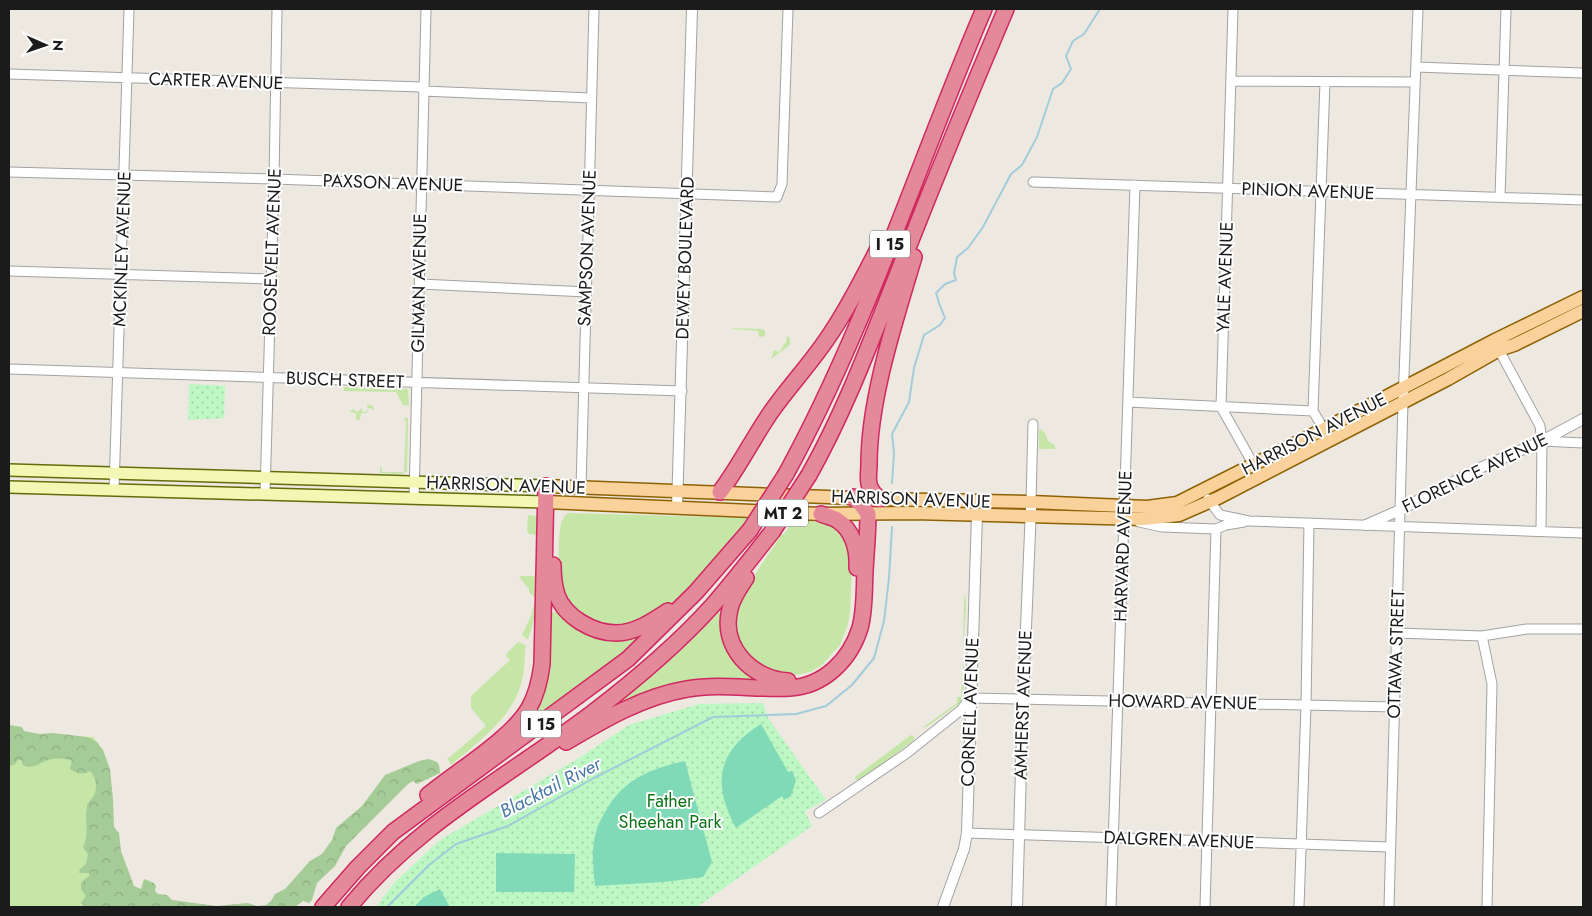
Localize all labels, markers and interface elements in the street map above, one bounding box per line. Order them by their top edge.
north arrow [20,20,70,70]
text: N [48,40,68,51]
street label: CARTER AVENUE [148,66,284,96]
street label: ROOSEVELT AVENUE [256,168,288,336]
street label: PAXSON AVENUE [322,168,464,198]
street label: SAMPSON AVENUE [571,169,603,327]
street label: MCKINLEY AVENUE [106,171,138,327]
street label: DEWEY BOULEVARD [669,176,701,340]
street label: PINION AVENUE [1241,176,1375,206]
street label: GILMAN AVENUE [405,213,433,353]
street label: YALE AVENUE [1210,221,1240,333]
road number: I 15 [870,230,910,258]
street label: BUSCH STREET [285,365,405,395]
street label: HARRISON AVENUE [1237,386,1391,482]
street label: FLORENCE AVENUE [1398,426,1552,520]
street label: HARRISON AVENUE [426,469,586,501]
street label: HARVARD AVENUE [1107,470,1139,622]
street label: HARRISON AVENUE [831,483,991,515]
road number: MT 2 [758,499,808,526]
street label: OTTAWA STREET [1381,588,1411,719]
street label: AMHERST AVENUE [1007,630,1039,780]
street label: CORNELL AVENUE [954,637,986,787]
street label: HOWARD AVENUE [1108,688,1258,716]
road number: I 15 [521,711,561,738]
water label: Blacktail River [495,750,607,825]
park label: Father Sheehan Park [619,788,722,835]
street label: DALGREN AVENUE [1103,824,1255,856]

